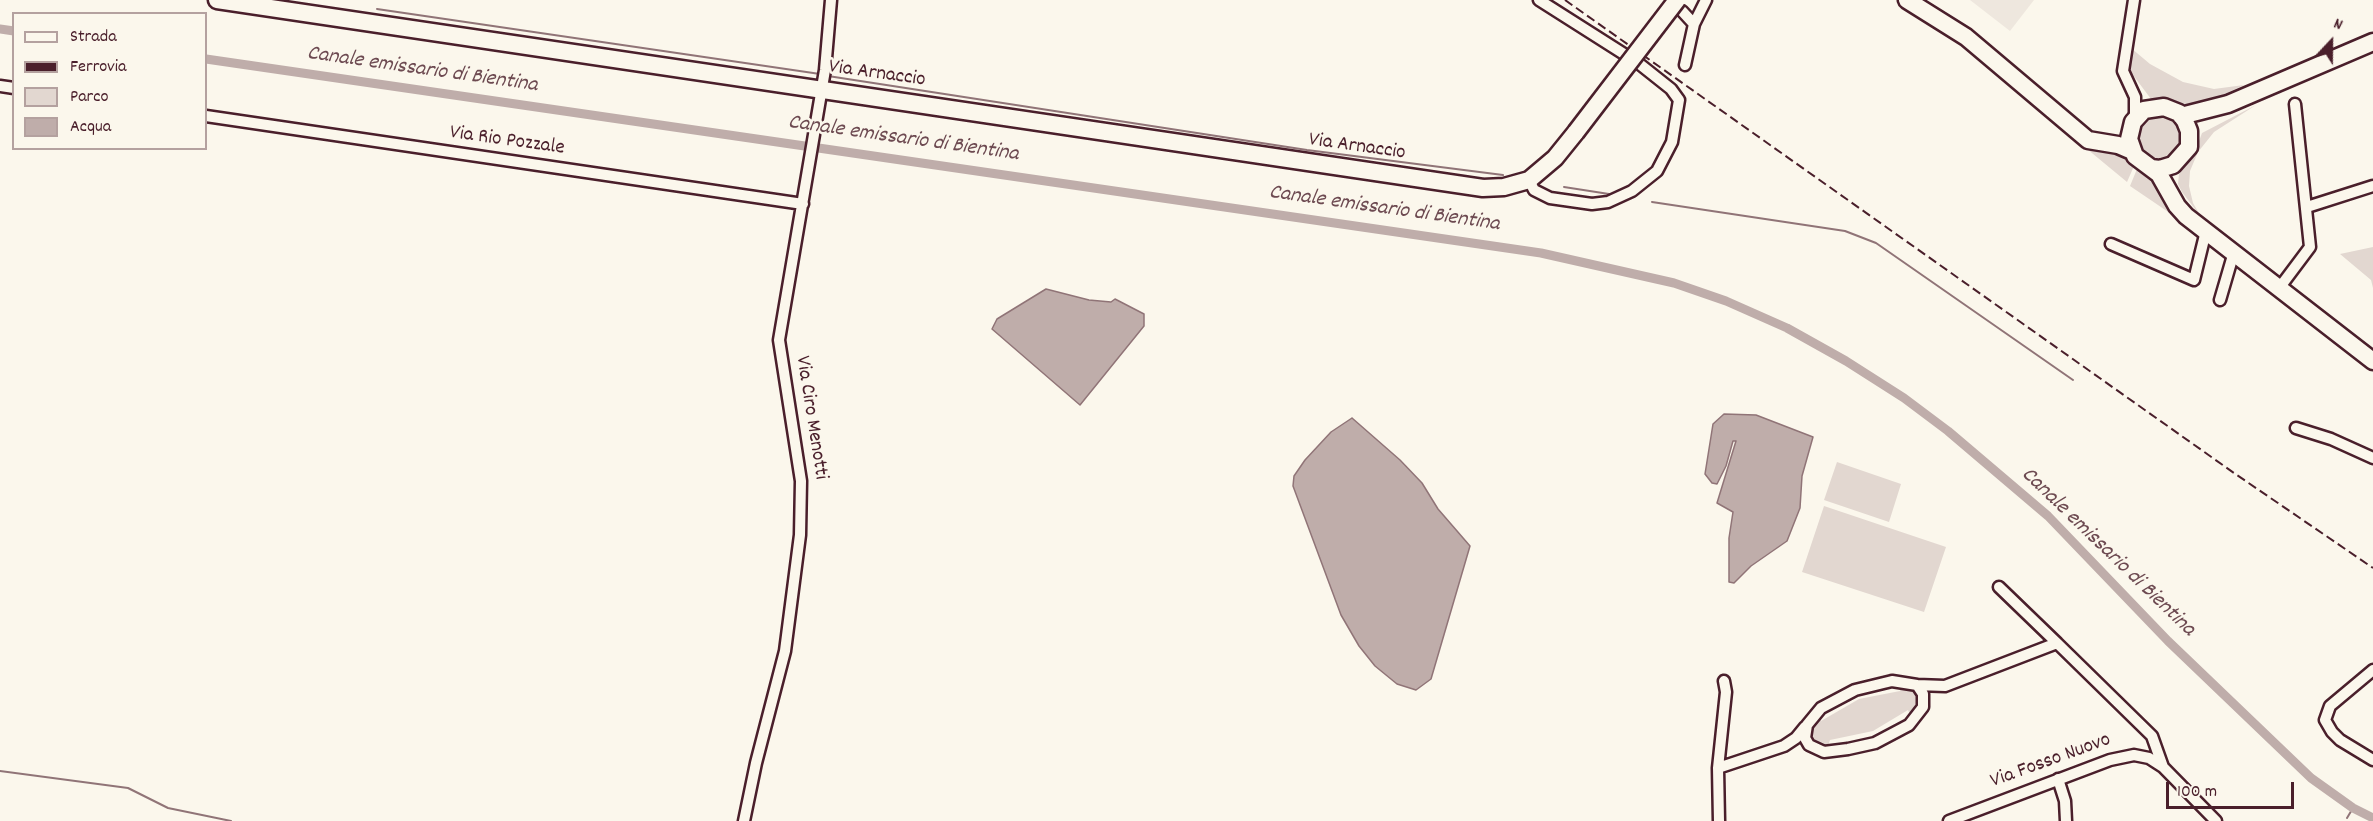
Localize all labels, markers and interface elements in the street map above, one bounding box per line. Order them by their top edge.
legend [12,12,207,150]
north arrow [2301,12,2361,72]
text: N [2330,13,2346,37]
text: Strada [70,25,117,50]
water label: Canale emissario di Bientina [305,42,539,100]
text: Ferrovia [70,55,127,80]
street label: Via Arnaccio [827,56,927,94]
text: Parco [70,85,109,110]
water label: Canale emissario di Bientina [786,111,1020,169]
text: Acqua [70,115,111,140]
street label: Via Rio Pozzale [448,121,566,163]
street label: Via Arnaccio [1307,129,1407,167]
water label: Canale emissario di Bientina [1267,181,1501,239]
street label: Via Ciro Menotti [788,354,832,482]
water label: Canale emissario di Bientina [2014,463,2200,643]
street label: Via Fosso Nuovo [1987,729,2115,795]
scale bar [2169,770,2296,808]
text: 100 m [2177,780,2217,805]

